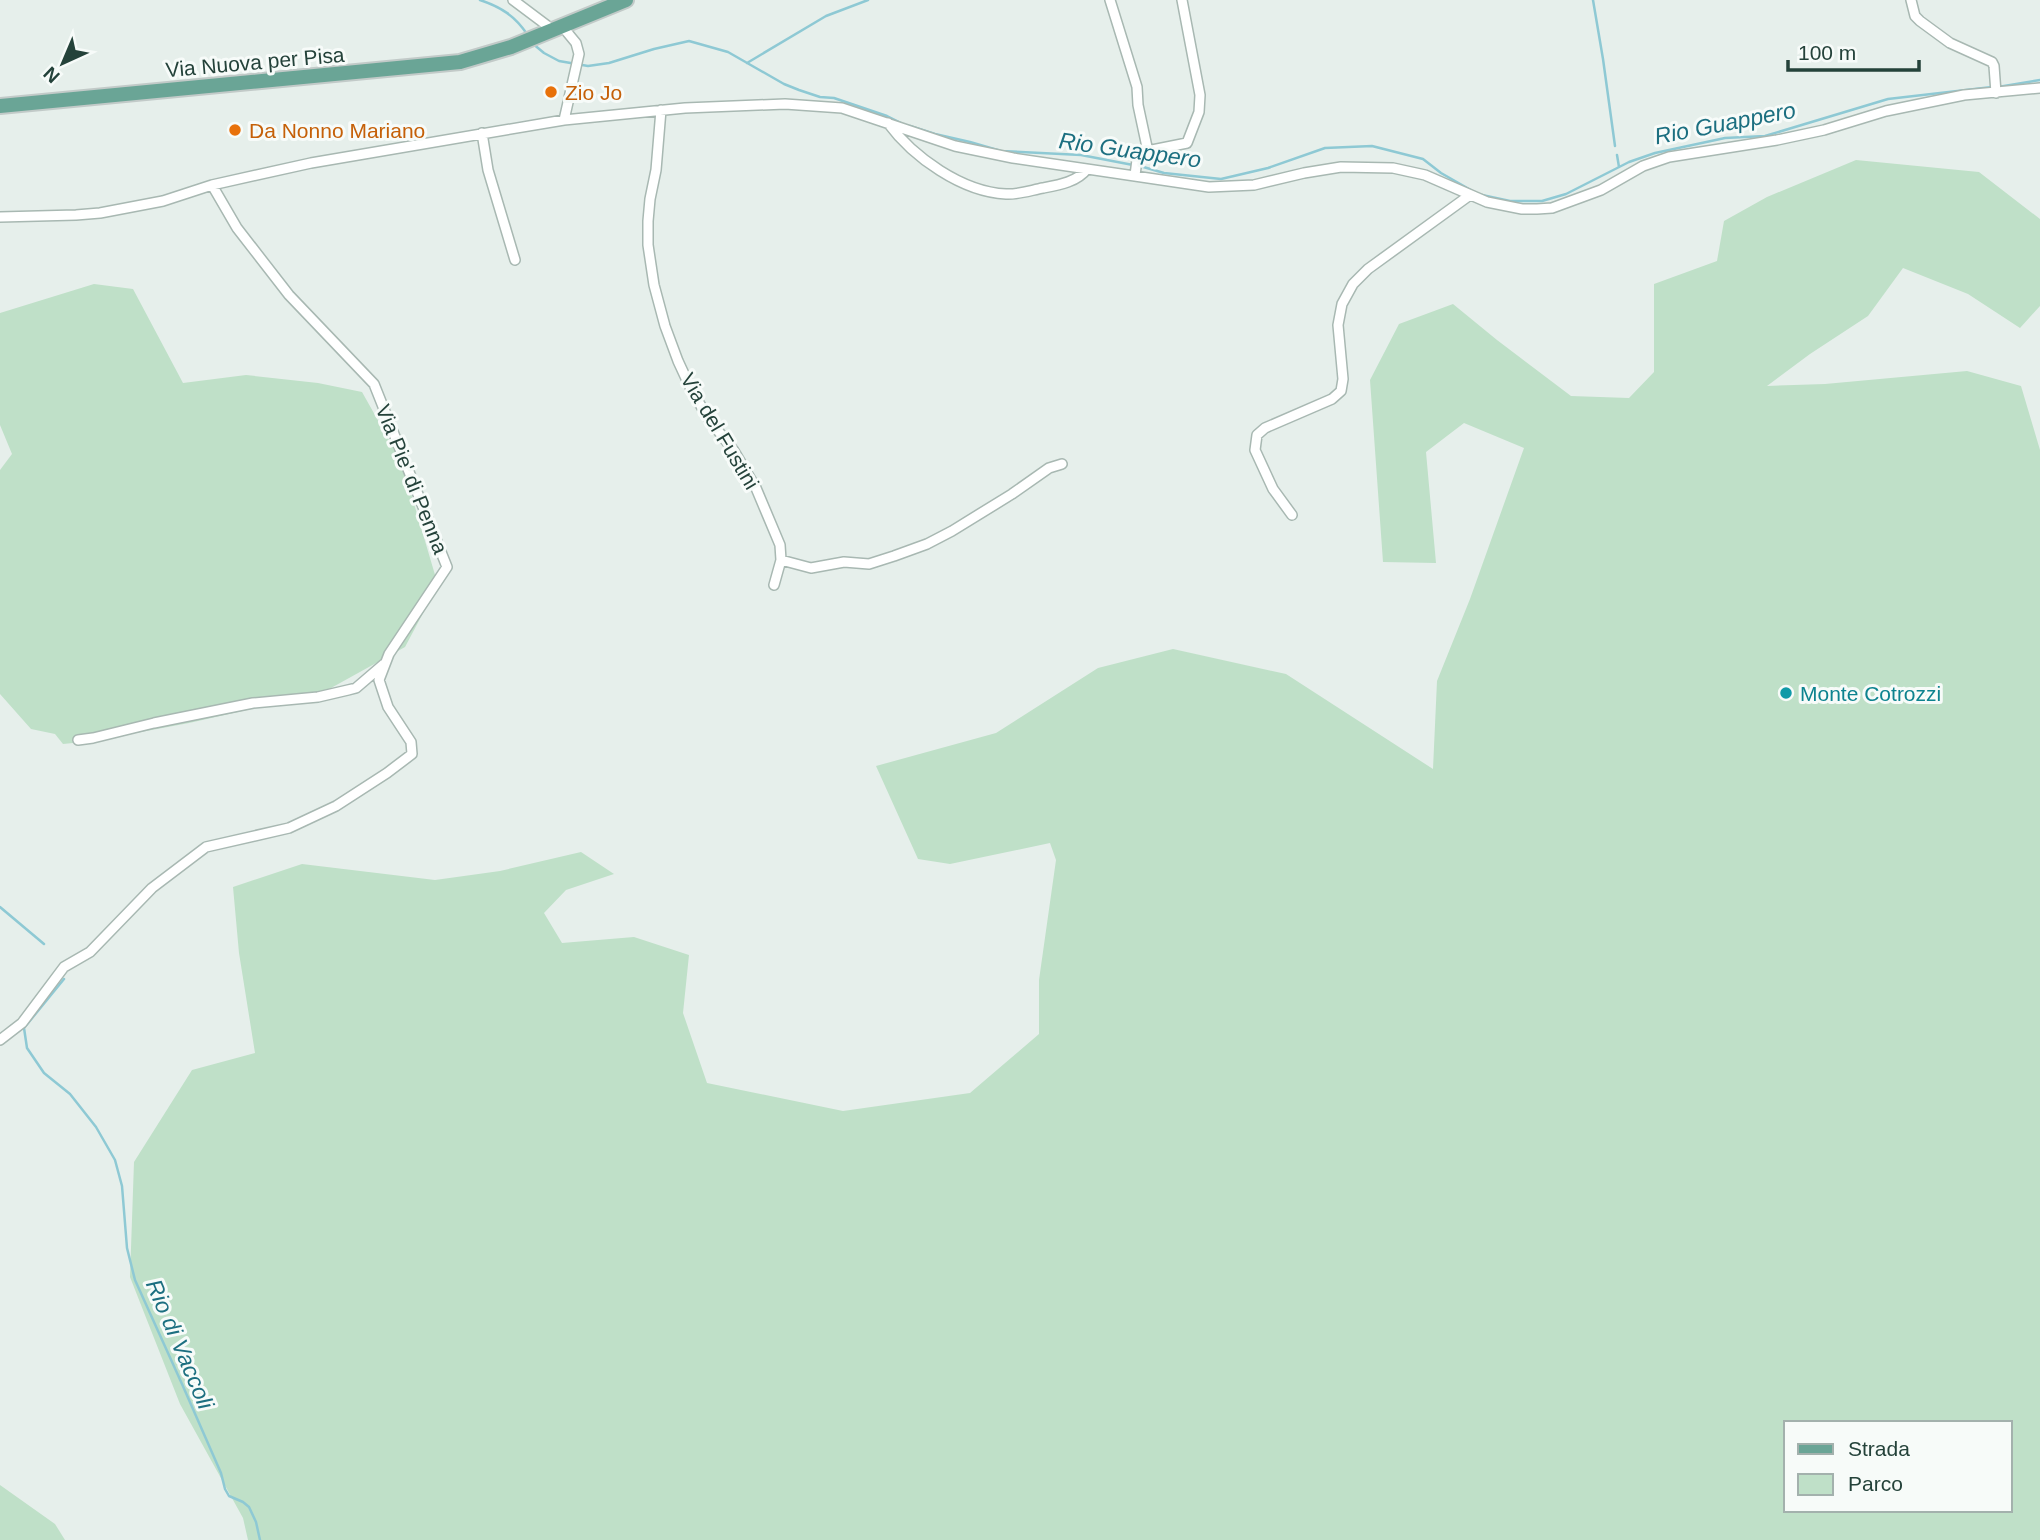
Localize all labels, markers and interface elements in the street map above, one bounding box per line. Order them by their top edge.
north arrow [28,28,98,98]
scale bar [1788,28,1919,72]
text: 100 m [1798,41,1856,64]
street label: Via Nuova per Pisa [165,43,346,81]
text: N [39,63,64,87]
place label: Zio Jo [565,81,622,104]
marker: Zio Jo [543,84,559,100]
water label: Rio Guappero [1652,97,1798,149]
place label: Da Nonno Mariano [249,119,425,142]
marker: Da Nonno Mariano [227,122,243,138]
water label: Rio Guappero [1057,127,1203,173]
street label: Via del Fustini [676,369,764,493]
street label: Via Pie' di Penna [372,401,453,557]
place label: Monte Cotrozzi [1800,682,1941,705]
marker: Monte Cotrozzi [1778,685,1794,701]
water label: Rio di Vaccoli [141,1275,219,1414]
legend [1784,1421,2012,1512]
text: Strada [1848,1437,1910,1460]
text: Parco [1848,1472,1903,1495]

